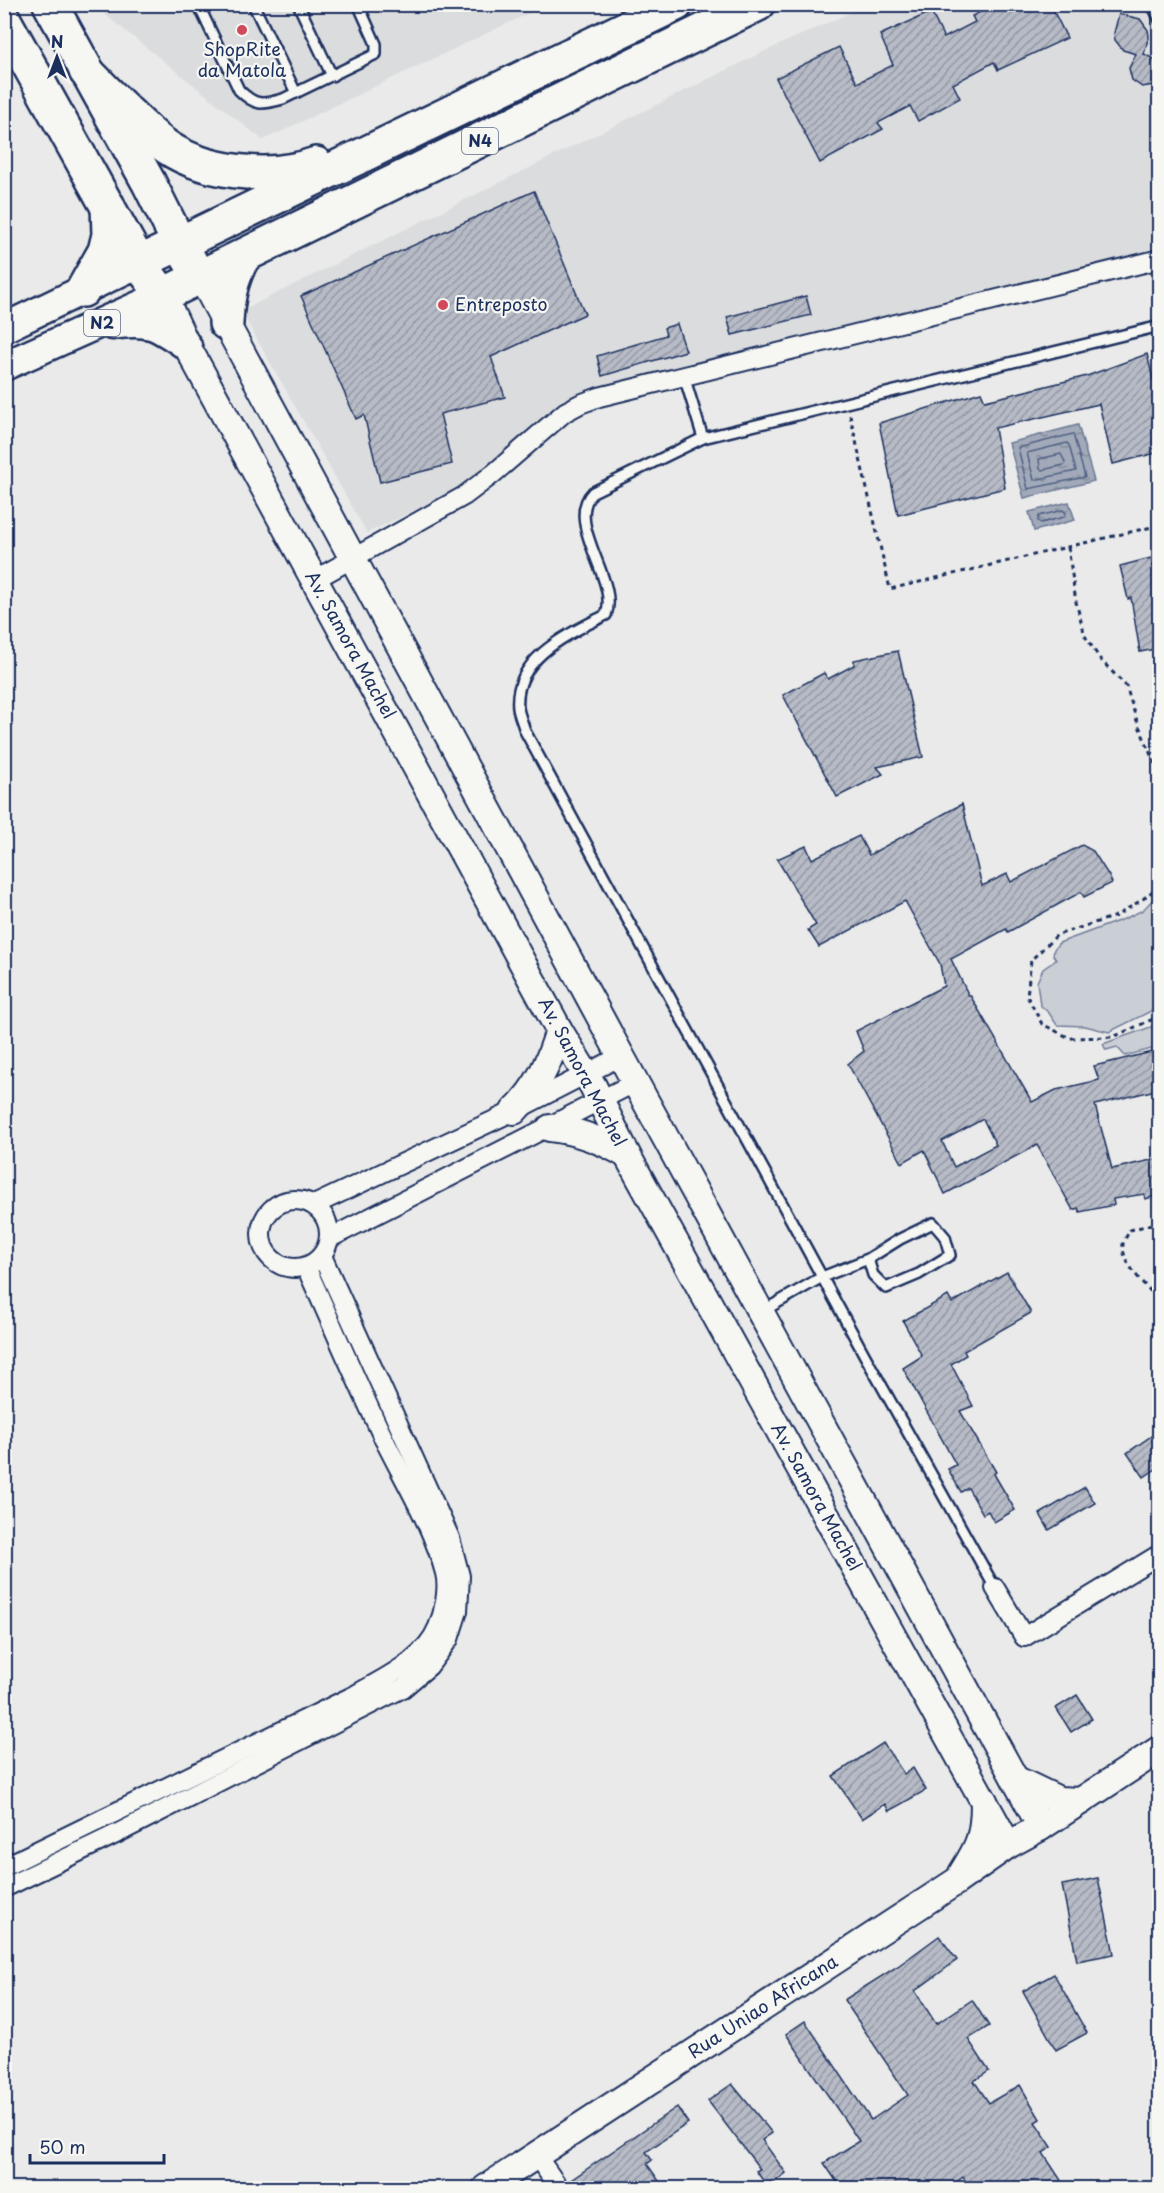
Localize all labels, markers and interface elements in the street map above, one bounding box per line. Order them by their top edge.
marker: ShopRite da Matola [235,23,249,37]
north arrow [27,27,87,87]
text: N [51,29,63,53]
place label: ShopRite da Matola [198,35,287,83]
road number: N4 [462,128,498,154]
place label: Entreposto [455,290,548,317]
marker: Entreposto [436,298,450,312]
road number: N2 [84,310,120,336]
street label: Av. Samora Machel [299,565,403,723]
street label: Av. Samora Machel [533,992,634,1151]
street label: Av. Samora Machel [765,1417,869,1575]
street label: Rua Uniao Africana [682,1947,842,2064]
scale bar [30,2127,164,2165]
text: 50 m [39,2133,86,2160]

